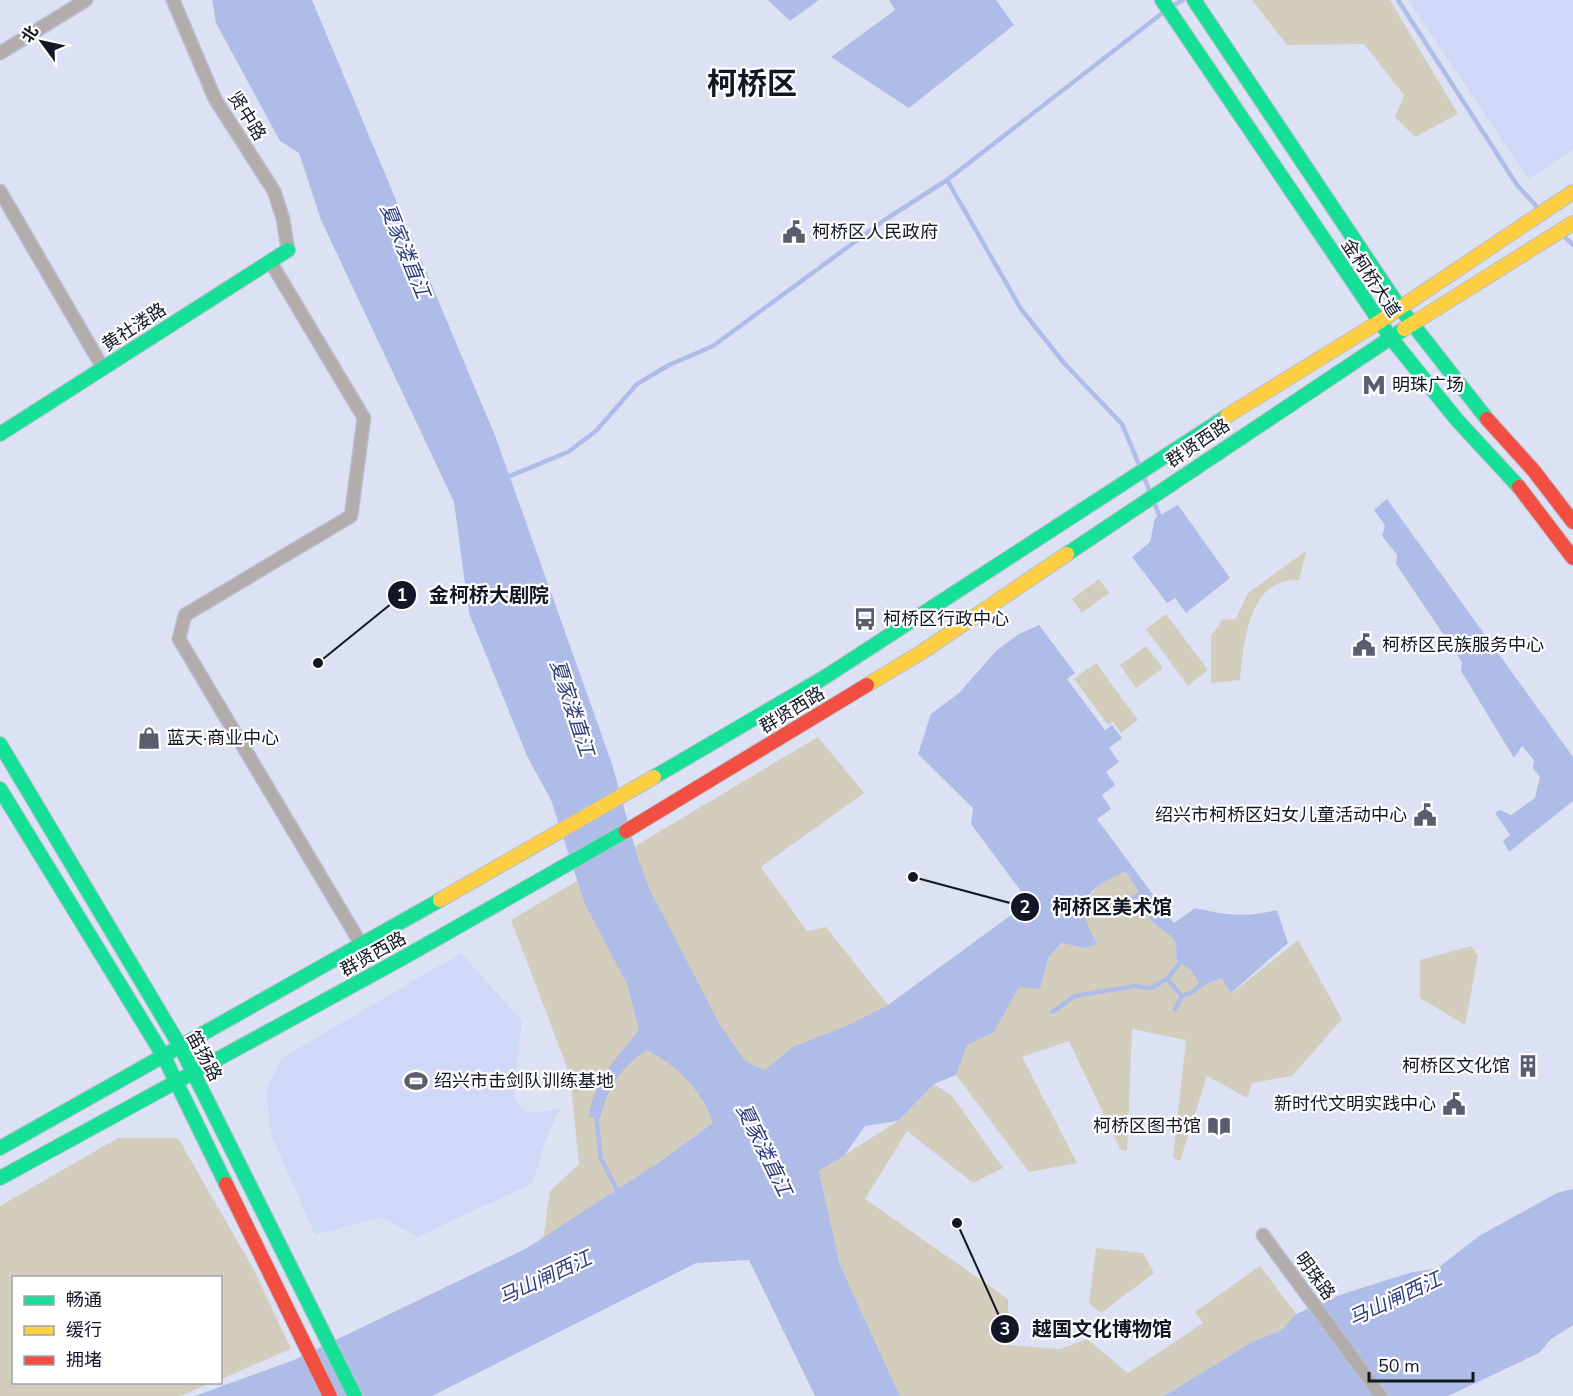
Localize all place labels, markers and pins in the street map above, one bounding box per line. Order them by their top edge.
public building icon: 柯桥区人民政府 [781,219,807,245]
place label: 柯桥区人民政府 [812,220,938,244]
metro station icon: 明珠广场 [1361,372,1387,398]
place label: 明珠广场 [1392,373,1464,397]
callout: 金柯桥大剧院 [387,576,561,614]
bus stop icon: 柯桥区行政中心 [852,606,878,632]
place label: 柯桥区行政中心 [883,607,1009,631]
public building icon: 柯桥区民族服务中心 [1351,632,1377,658]
place label: 柯桥区民族服务中心 [1382,633,1544,657]
shop icon: 蓝天·商业中心 [136,725,162,751]
place label: 蓝天·商业中心 [167,726,279,750]
public building icon: 绍兴市柯桥区妇女儿童活动中心 [1412,802,1438,828]
place label: 绍兴市柯桥区妇女儿童活动中心 [1155,803,1407,827]
callout: 柯桥区美术馆 [1010,888,1184,926]
building icon: 柯桥区文化馆 [1515,1053,1541,1079]
place label: 柯桥区文化馆 [1402,1054,1510,1078]
sports icon: 绍兴市击剑队训练基地 [403,1068,429,1094]
place label: 绍兴市击剑队训练基地 [434,1069,614,1093]
public building icon: 新时代文明实践中心 [1441,1091,1467,1117]
place label: 新时代文明实践中心 [1274,1092,1436,1116]
library icon: 柯桥区图书馆 [1206,1113,1232,1139]
place label: 柯桥区图书馆 [1093,1114,1201,1138]
callout: 越国文化博物馆 [990,1310,1184,1348]

